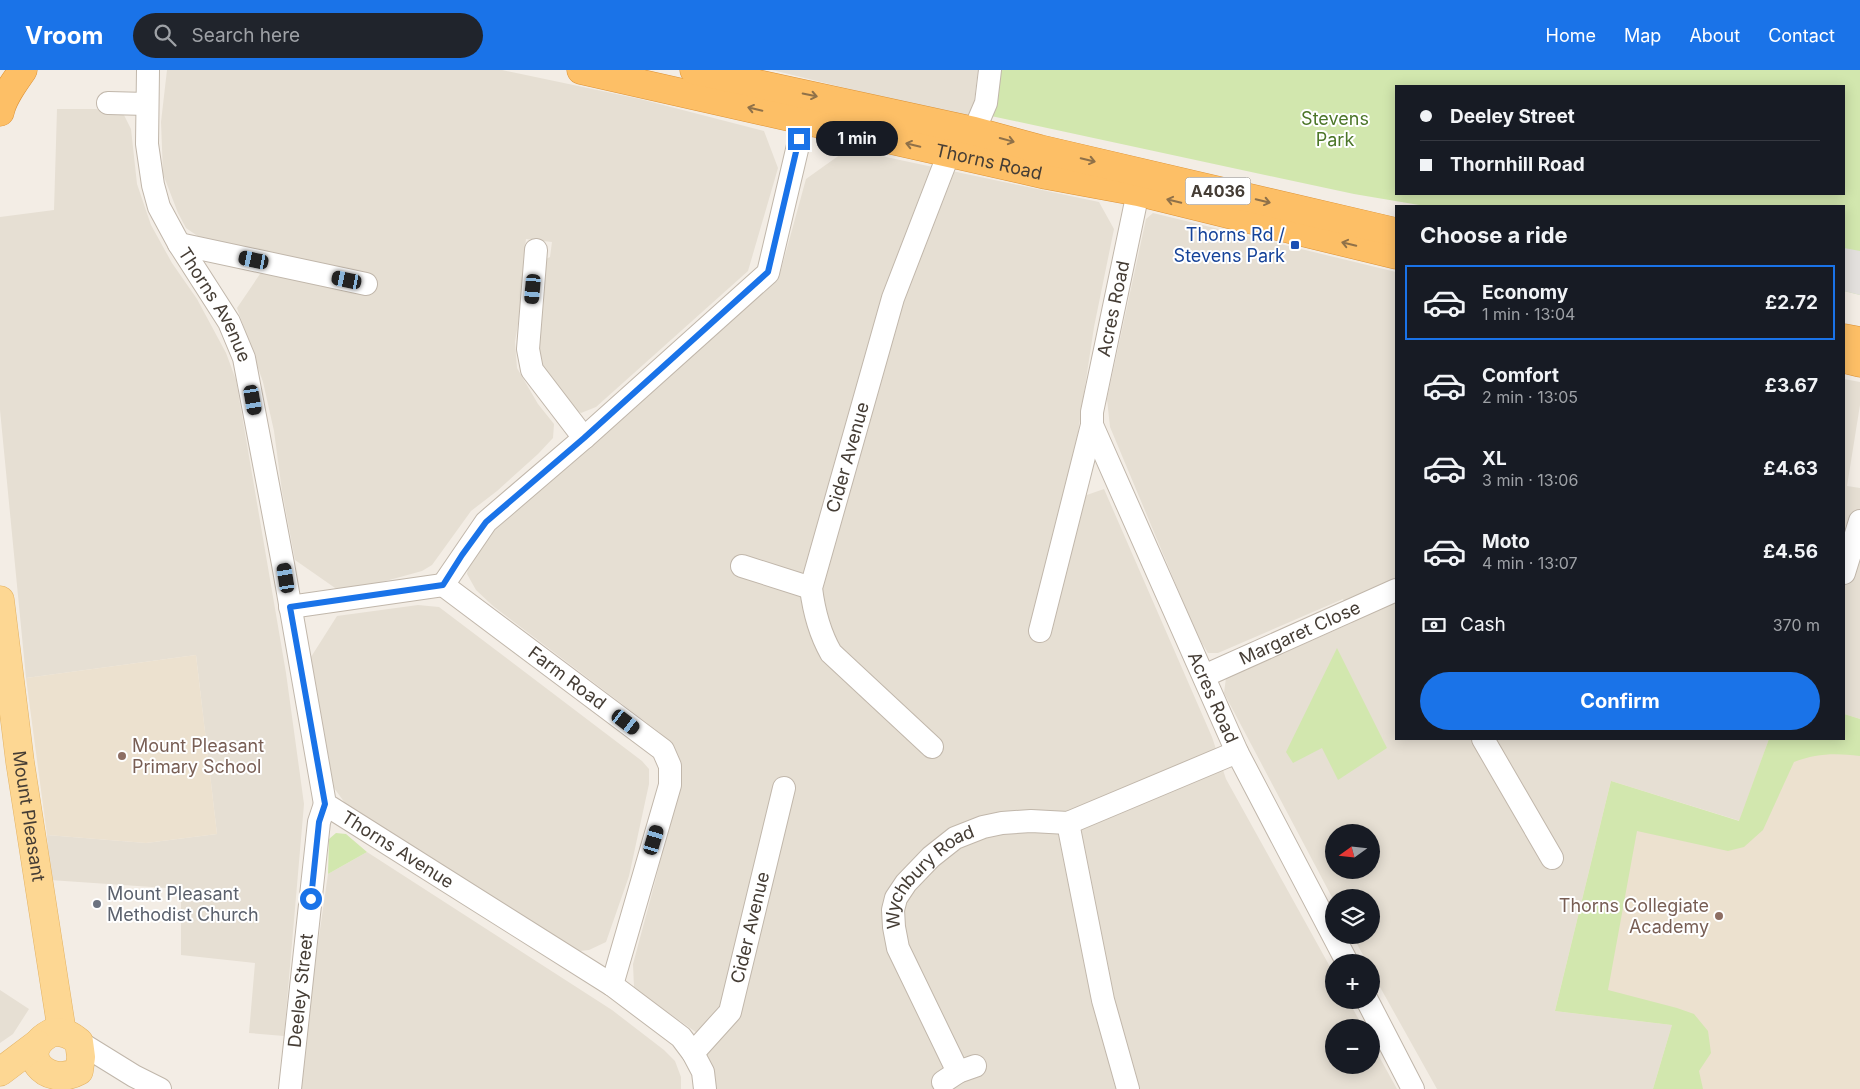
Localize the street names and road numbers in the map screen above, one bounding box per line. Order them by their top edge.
street label: Thorns Road [933,139,1044,184]
road number: A4036 [1186,178,1250,204]
street label: Thorns Avenue [174,243,255,365]
street label: Acres Road [1093,259,1133,359]
street label: Cider Avenue [822,400,873,515]
street label: Margaret Close [1236,596,1363,669]
street label: Farm Road [524,642,610,713]
street label: Acres Road [1184,648,1243,746]
street label: Mount Pleasant [9,749,49,883]
street label: Thorns Avenue [338,806,458,893]
street label: Wychbury Road [882,821,977,930]
street label: Cider Avenue [726,870,773,985]
street label: Deeley Street [284,932,317,1049]

